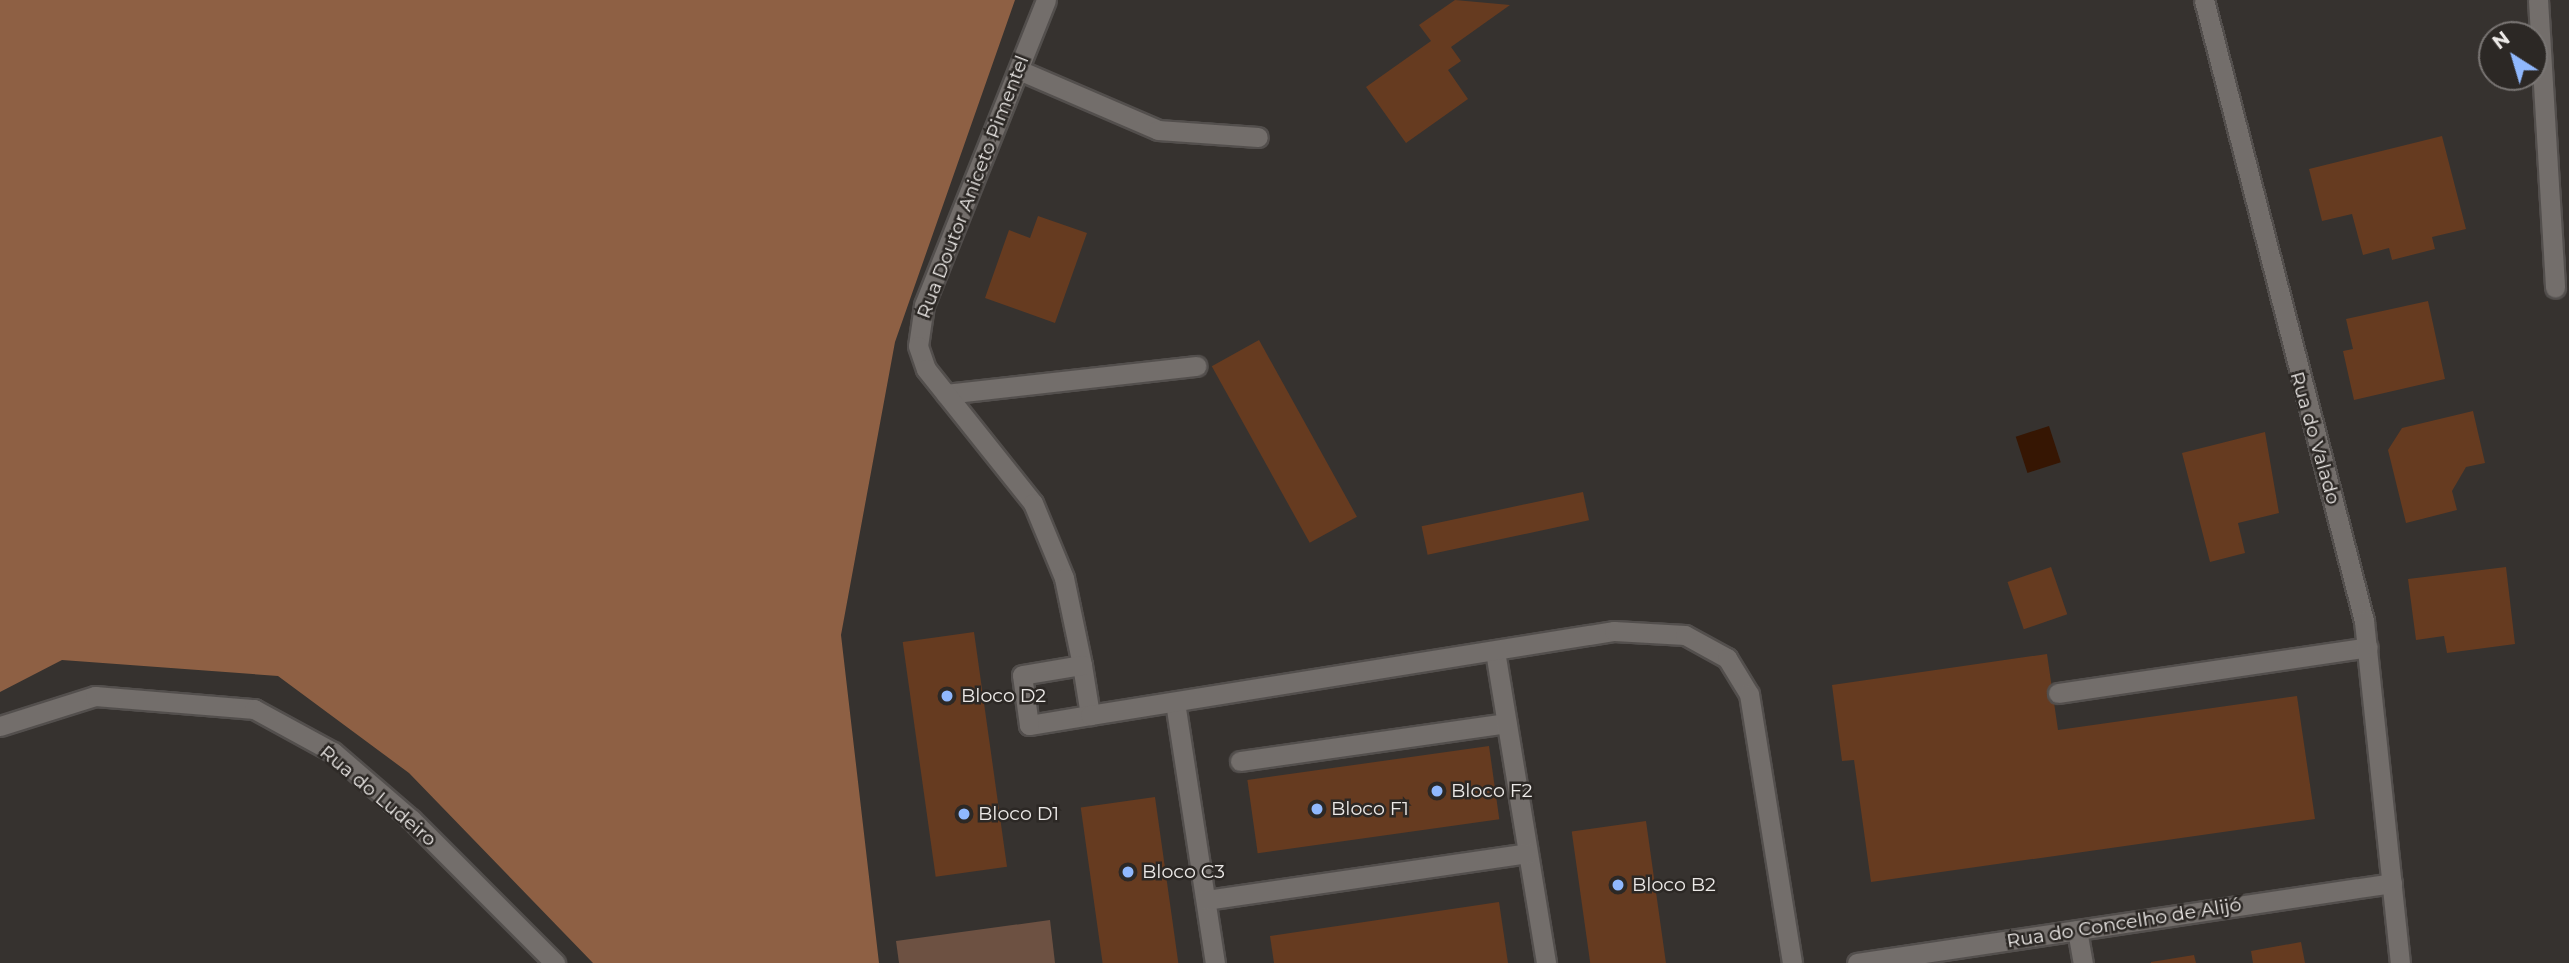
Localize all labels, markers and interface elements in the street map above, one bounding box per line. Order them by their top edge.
north arrow [2478,21,2548,91]
text: N [2488,27,2514,54]
street label: Rua Doutor Aniceto Pimentel [912,52,1034,322]
street label: Rua do Valado [2285,369,2345,507]
place label: Bloco D2 [961,685,1046,707]
marker: Bloco D2 [939,688,955,704]
street label: Rua do Ludeiro [315,741,441,851]
place label: Bloco F2 [1451,780,1533,802]
marker: Bloco F2 [1429,783,1445,799]
place label: Bloco F1 [1331,798,1409,820]
marker: Bloco F1 [1309,801,1325,817]
place label: Bloco D1 [978,803,1059,825]
marker: Bloco D1 [956,806,972,822]
place label: Bloco C3 [1142,861,1225,883]
marker: Bloco C3 [1120,864,1136,880]
place label: Bloco B2 [1632,874,1716,896]
marker: Bloco B2 [1610,877,1626,893]
street label: Rua do Concelho de Alijó [2005,893,2243,953]

